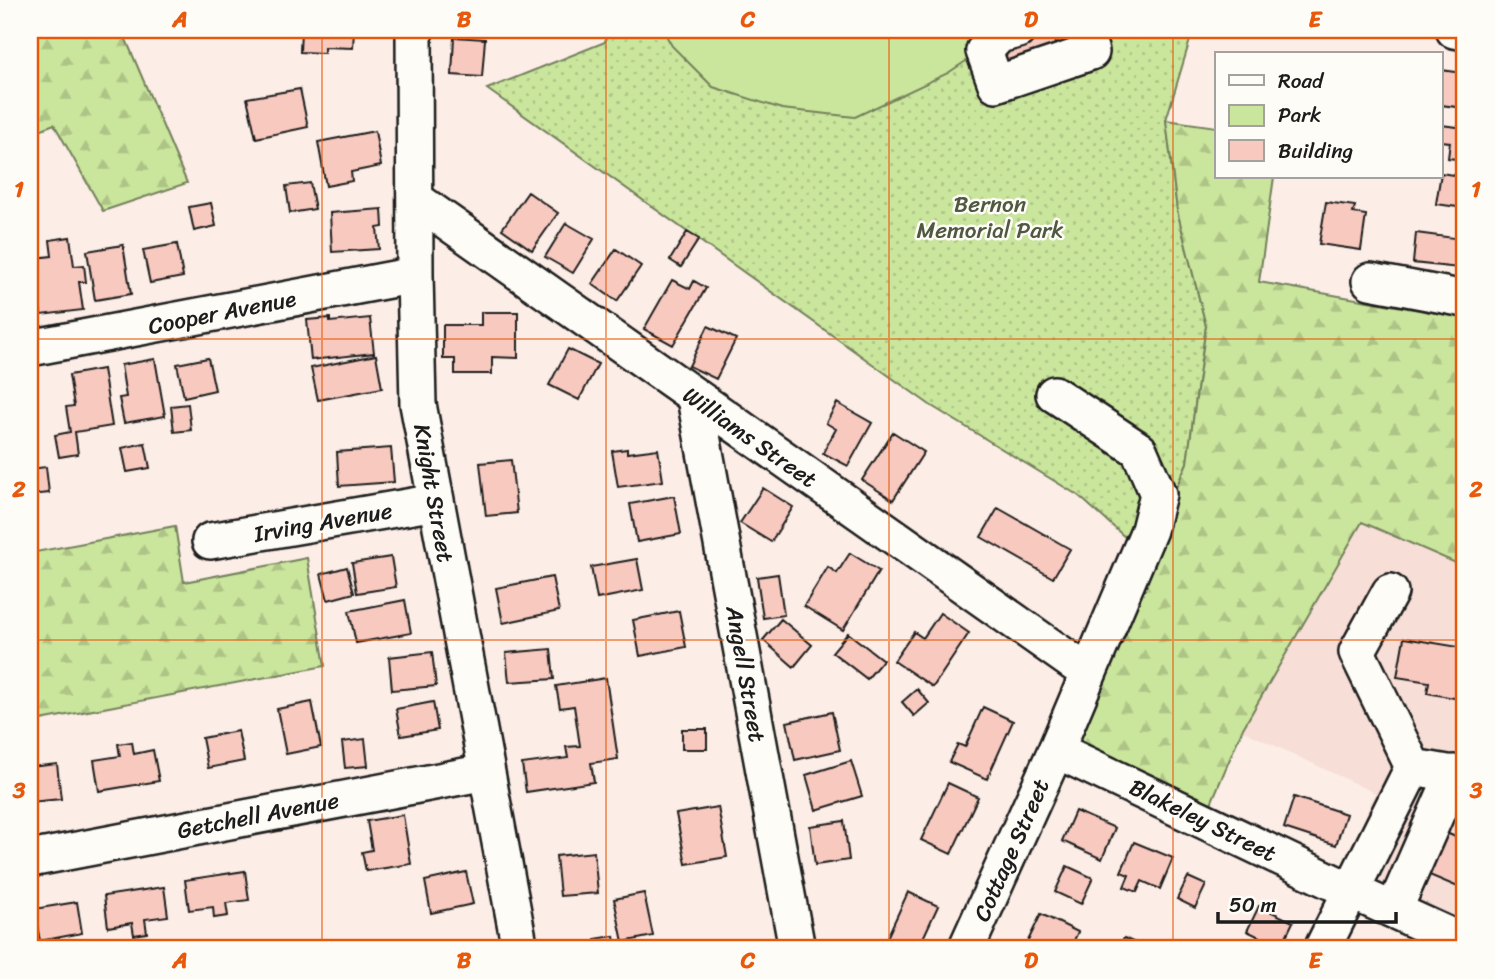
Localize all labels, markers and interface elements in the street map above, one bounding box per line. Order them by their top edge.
text: A [171,0,188,40]
text: B [457,0,472,40]
text: C [740,0,756,40]
text: D [1024,0,1039,40]
text: E [1309,0,1324,40]
legend [1215,52,1442,178]
text: Road [1278,62,1325,100]
text: Park [1278,96,1321,134]
text: Building [1278,132,1354,170]
text: 1 [14,169,24,210]
text: 1 [1471,169,1481,210]
park label: Bernon Memorial Park [917,184,1063,251]
street label: Cooper Avenue [145,278,300,347]
street label: Williams Street [674,376,826,499]
street label: Knight Street [401,421,466,566]
text: 2 [11,469,26,510]
text: 2 [1468,469,1483,510]
street label: Irving Avenue [250,490,396,555]
street label: Angell Street [713,602,778,745]
street label: Blakeley Street [1122,767,1284,874]
text: 3 [12,770,26,811]
text: 3 [1469,770,1483,811]
street label: Cottage Street [962,772,1061,928]
street label: Getchell Avenue [174,780,343,851]
scale bar [1218,881,1397,925]
text: 50 m [1229,886,1277,924]
text: A [171,940,188,979]
text: B [457,940,472,979]
text: C [740,940,756,979]
text: D [1024,940,1039,979]
text: E [1309,940,1324,979]

